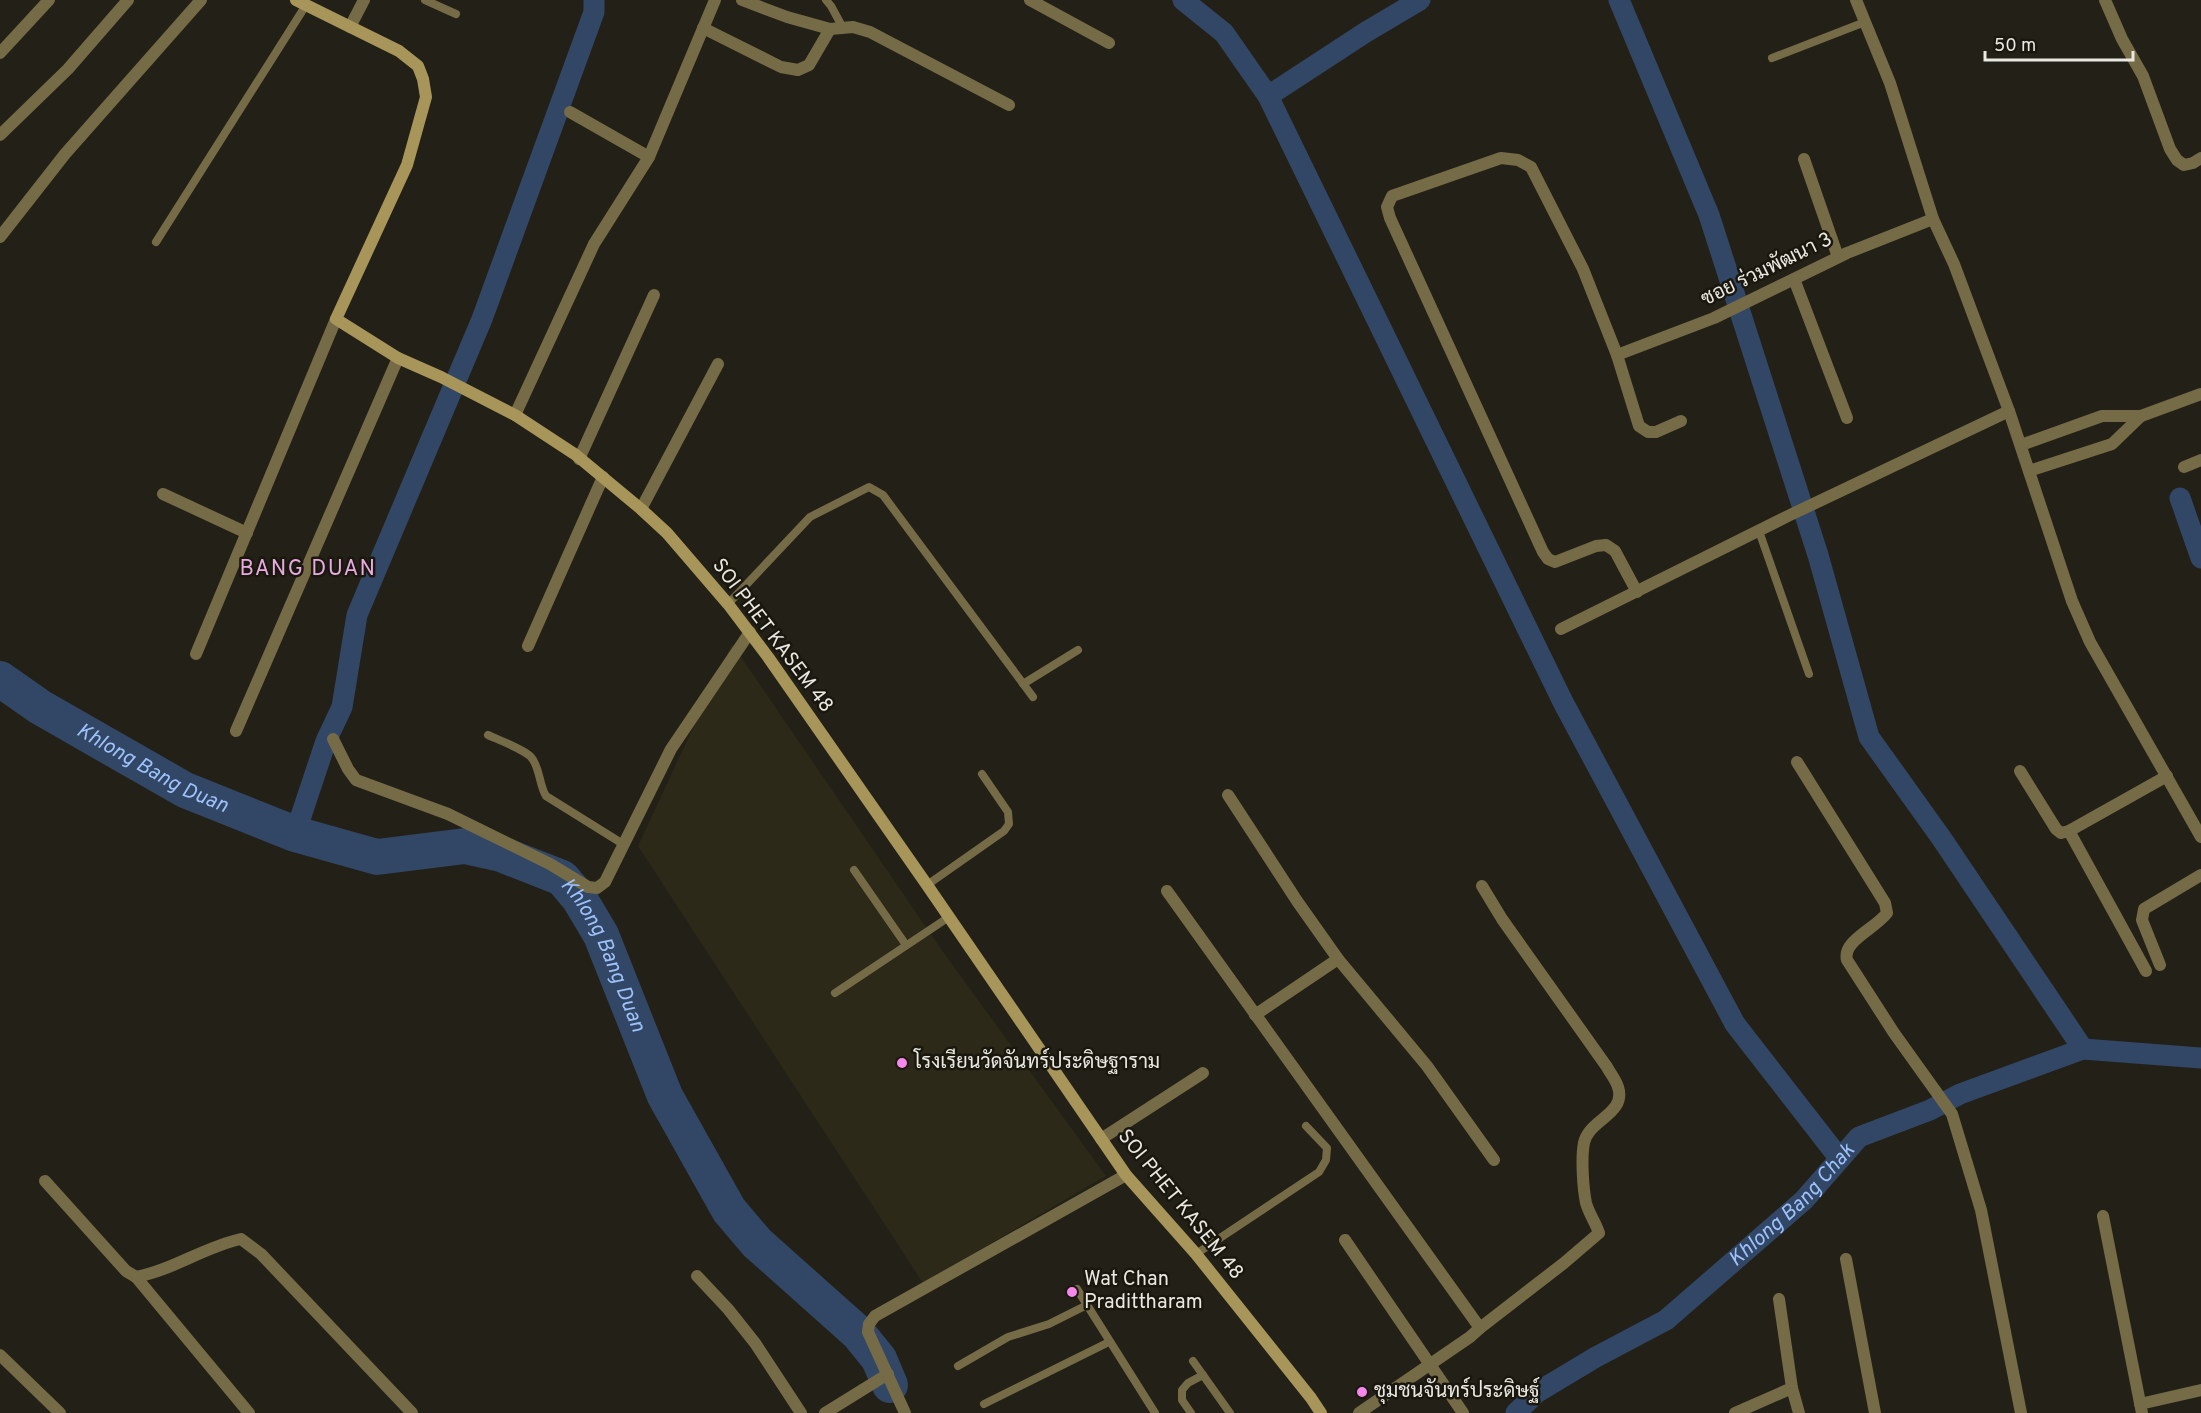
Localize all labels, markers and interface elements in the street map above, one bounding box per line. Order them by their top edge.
scale bar [1985,24,2134,62]
text: 50 m [1994,35,2036,58]
street label: ซอย ร่วมพัฒนา 3 [1697,226,1837,313]
street label: SOI PHET KASEM 48 [706,554,838,718]
district label: BANG DUAN [239,556,377,583]
water label: Khlong Bang Duan [71,717,233,820]
water label: Khlong Bang Duan [554,872,652,1036]
place label: โรงเรียนวัดจันทร์ประดิษฐาราม [913,1047,1160,1076]
marker: โรงเรียนวัดจันทร์ประดิษฐาราม [895,1056,909,1070]
street label: SOI PHET KASEM 48 [1111,1124,1249,1286]
water label: Khlong Bang Chak [1723,1137,1861,1273]
place label: Wat Chan Pradittharam [1084,1267,1203,1316]
marker: Wat Chan Pradittharam [1065,1285,1079,1299]
place label: ชุมชนจันทร์ประดิษฐ์ [1374,1376,1540,1405]
marker: ชุมชนจันทร์ประดิษฐ์ [1355,1385,1369,1399]

